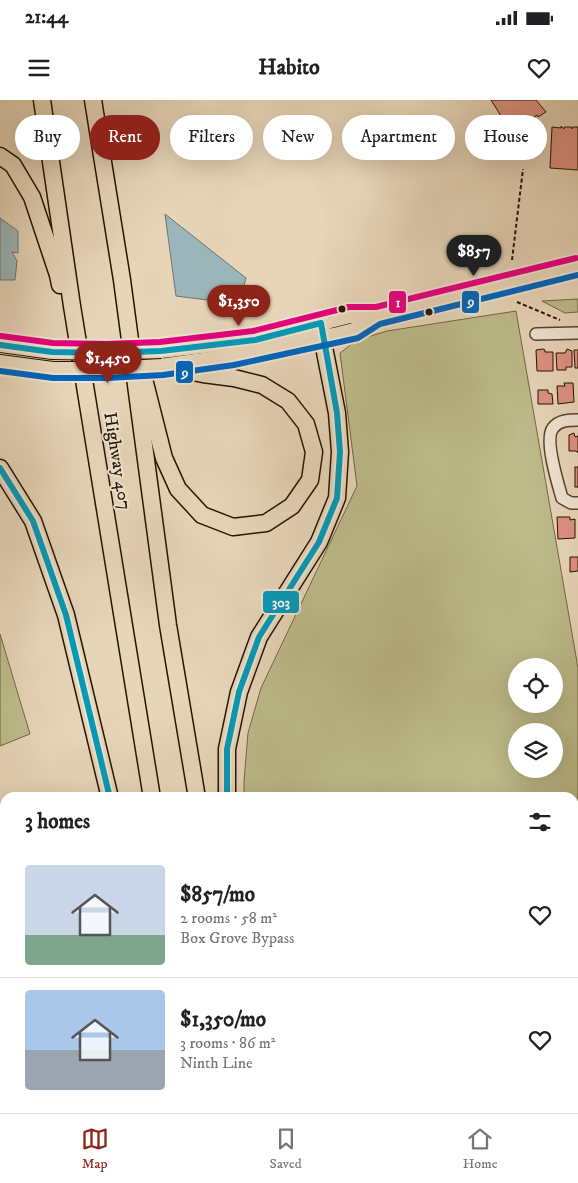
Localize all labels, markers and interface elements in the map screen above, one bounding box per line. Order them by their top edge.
text: 21:44 [25,6,68,29]
icon: menu [25,54,53,82]
text: Habito [258,54,320,81]
icon: heart [525,54,553,82]
chip: Buy [15,115,80,160]
chip: Rent [90,115,160,160]
chip: Filters [170,115,253,160]
chip: New [263,115,332,160]
chip: Apartment [342,115,455,160]
chip: House [465,115,547,160]
pin: $857 [444,234,504,277]
text: $857 [457,241,491,261]
pin: $1,350 [198,284,280,327]
line badge: 1 [388,290,407,314]
line badge: 9 [461,290,480,314]
text: $1,350 [218,291,260,311]
text: 9 [467,293,475,311]
text: 1 [395,294,401,312]
unlabelled marker [337,304,347,314]
unlabelled marker [424,307,434,317]
pin: $1,450 [67,342,149,384]
text: $1,450 [86,348,130,368]
line badge: 9 [175,360,194,384]
text: 9 [181,364,189,382]
street label: Highway 407 [98,410,136,512]
line badge: 303 [262,590,300,614]
text: 303 [272,594,290,612]
map controls [508,658,563,778]
button: locate [508,658,563,713]
button: layers [508,723,563,778]
icon: filters [526,808,554,836]
text: 3 homes [25,809,90,835]
text: $857/mo [180,882,255,908]
icon: home [65,885,125,945]
icon: heart [526,901,554,929]
text: 2 rooms · 58 m² [180,908,277,928]
text: Box Grove Bypass [180,928,294,948]
text: $1,350/mo [180,1007,266,1033]
icon: home [65,1010,125,1070]
icon: heart [526,1026,554,1054]
text: 3 rooms · 86 m² [180,1033,275,1053]
text: Ninth Line [180,1053,253,1073]
tab: Map [81,1125,109,1173]
tab: Saved [270,1125,302,1173]
tab: Home [463,1125,497,1173]

